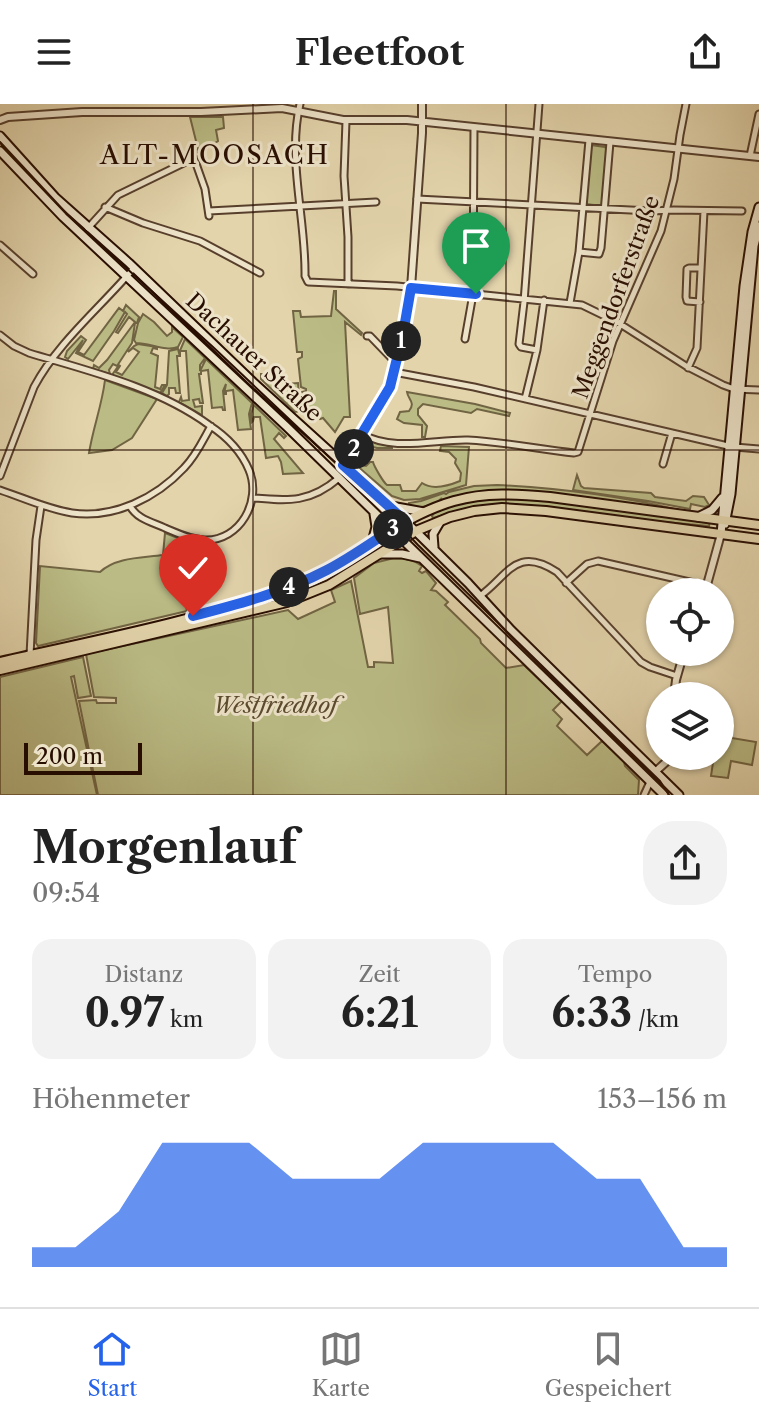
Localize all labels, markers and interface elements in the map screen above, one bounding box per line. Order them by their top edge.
icon: menu [32,30,76,74]
text: Fleetfoot [295,30,464,74]
icon: share [683,30,727,74]
district label: ALT-MOOSACH [99,139,330,171]
street label: Meggendorferstraße [567,192,665,402]
pin [442,212,510,294]
icon: arrive [454,224,498,268]
street label: Dachauer Straße [180,287,328,427]
pin: 1 [381,321,421,361]
text: 1 [396,327,406,354]
pin: 2 [334,429,374,469]
text: 2 [348,435,361,462]
pin: 3 [373,509,413,549]
text: 3 [387,515,399,542]
pin [159,534,227,616]
icon: check [171,546,215,590]
pin: 4 [269,567,309,607]
text: 4 [282,573,296,600]
map controls [646,578,734,770]
button: locate [646,578,734,666]
button: layers [646,682,734,770]
park label: Westfriedhof [213,692,345,719]
scale bar [24,739,142,775]
text: 200 m [36,743,103,770]
text: Morgenlauf [32,820,297,874]
button: share [643,821,727,905]
text: 09:54 [32,877,100,909]
text: Distanz [105,961,183,988]
text: Zeit [359,961,400,988]
text: Tempo [578,961,652,988]
text: 0.97 [84,988,164,1037]
text: 6:21 [341,988,418,1037]
text: 6:33 [551,988,632,1037]
text: km [164,1006,203,1033]
text: /km [632,1006,679,1033]
text: Höhenmeter [32,1083,190,1115]
text: 153–156 m [597,1083,727,1115]
tab: Start [87,1327,137,1402]
tab: Karte [312,1327,370,1402]
tab: Gespeichert [545,1327,672,1402]

